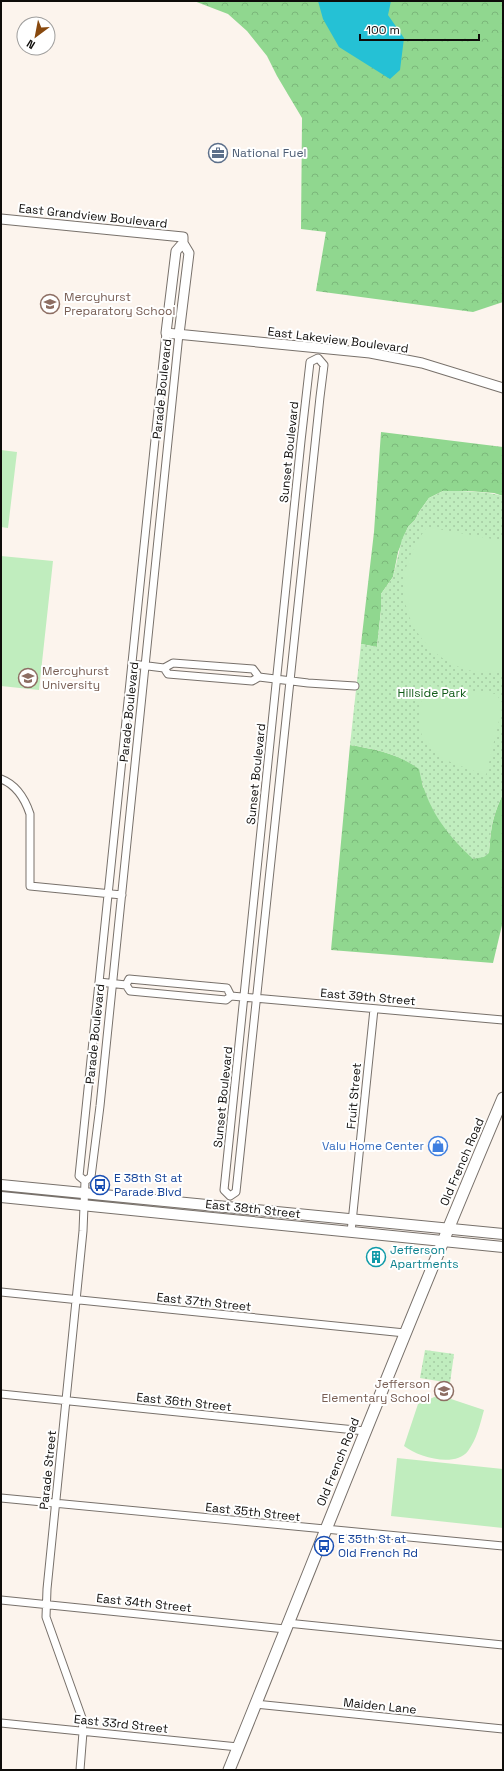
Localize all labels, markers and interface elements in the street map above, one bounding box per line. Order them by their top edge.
north arrow [16,16,56,56]
scale bar [360,16,479,42]
text: 100 m [366,22,400,38]
text: N [24,37,38,52]
office icon: National Fuel [207,142,229,164]
place label: National Fuel [232,145,307,161]
street label: East Grandview Boulevard [18,200,168,232]
place label: Mercyhurst Preparatory School [64,289,175,319]
school or university icon: Mercyhurst Preparatory School [39,293,61,315]
street label: East Lakeview Boulevard [267,323,409,357]
street label: Parade Boulevard [149,338,175,440]
street label: Sunset Boulevard [276,401,302,503]
street label: Parade Boulevard [116,661,142,763]
place label: Mercyhurst University [42,663,109,693]
school or university icon: Mercyhurst University [17,667,39,689]
park label: Hillside Park [398,685,467,701]
street label: Sunset Boulevard [243,723,269,825]
street label: Parade Boulevard [82,983,108,1085]
street label: East 39th Street [320,985,416,1009]
street label: Sunset Boulevard [210,1046,236,1148]
street label: Fruit Street [343,1062,365,1130]
street label: Old French Road [436,1116,488,1208]
shop icon: Valu Home Center [427,1135,449,1157]
place label: Valu Home Center [322,1138,424,1154]
place label: E 38th St at Parade Blvd [114,1170,183,1200]
bus stop icon: E 38th St at Parade Blvd [89,1174,111,1196]
street label: East 38th Street [205,1196,301,1222]
place label: Jefferson Apartments [390,1242,459,1272]
building icon: Jefferson Apartments [365,1246,387,1268]
street label: East 37th Street [156,1289,252,1315]
place label: Jefferson Elementary School [322,1376,430,1406]
school or university icon: Jefferson Elementary School [433,1380,455,1402]
street label: East 36th Street [136,1389,232,1415]
street label: Old French Road [313,1415,363,1509]
street label: Parade Street [36,1430,60,1510]
street label: East 35th Street [205,1499,301,1525]
place label: E 35th St at Old French Rd [338,1531,418,1561]
bus stop icon: E 35th St at Old French Rd [313,1535,335,1557]
street label: East 34th Street [96,1590,192,1616]
street label: Maiden Lane [343,1694,417,1718]
street label: East 33rd Street [73,1711,169,1737]

